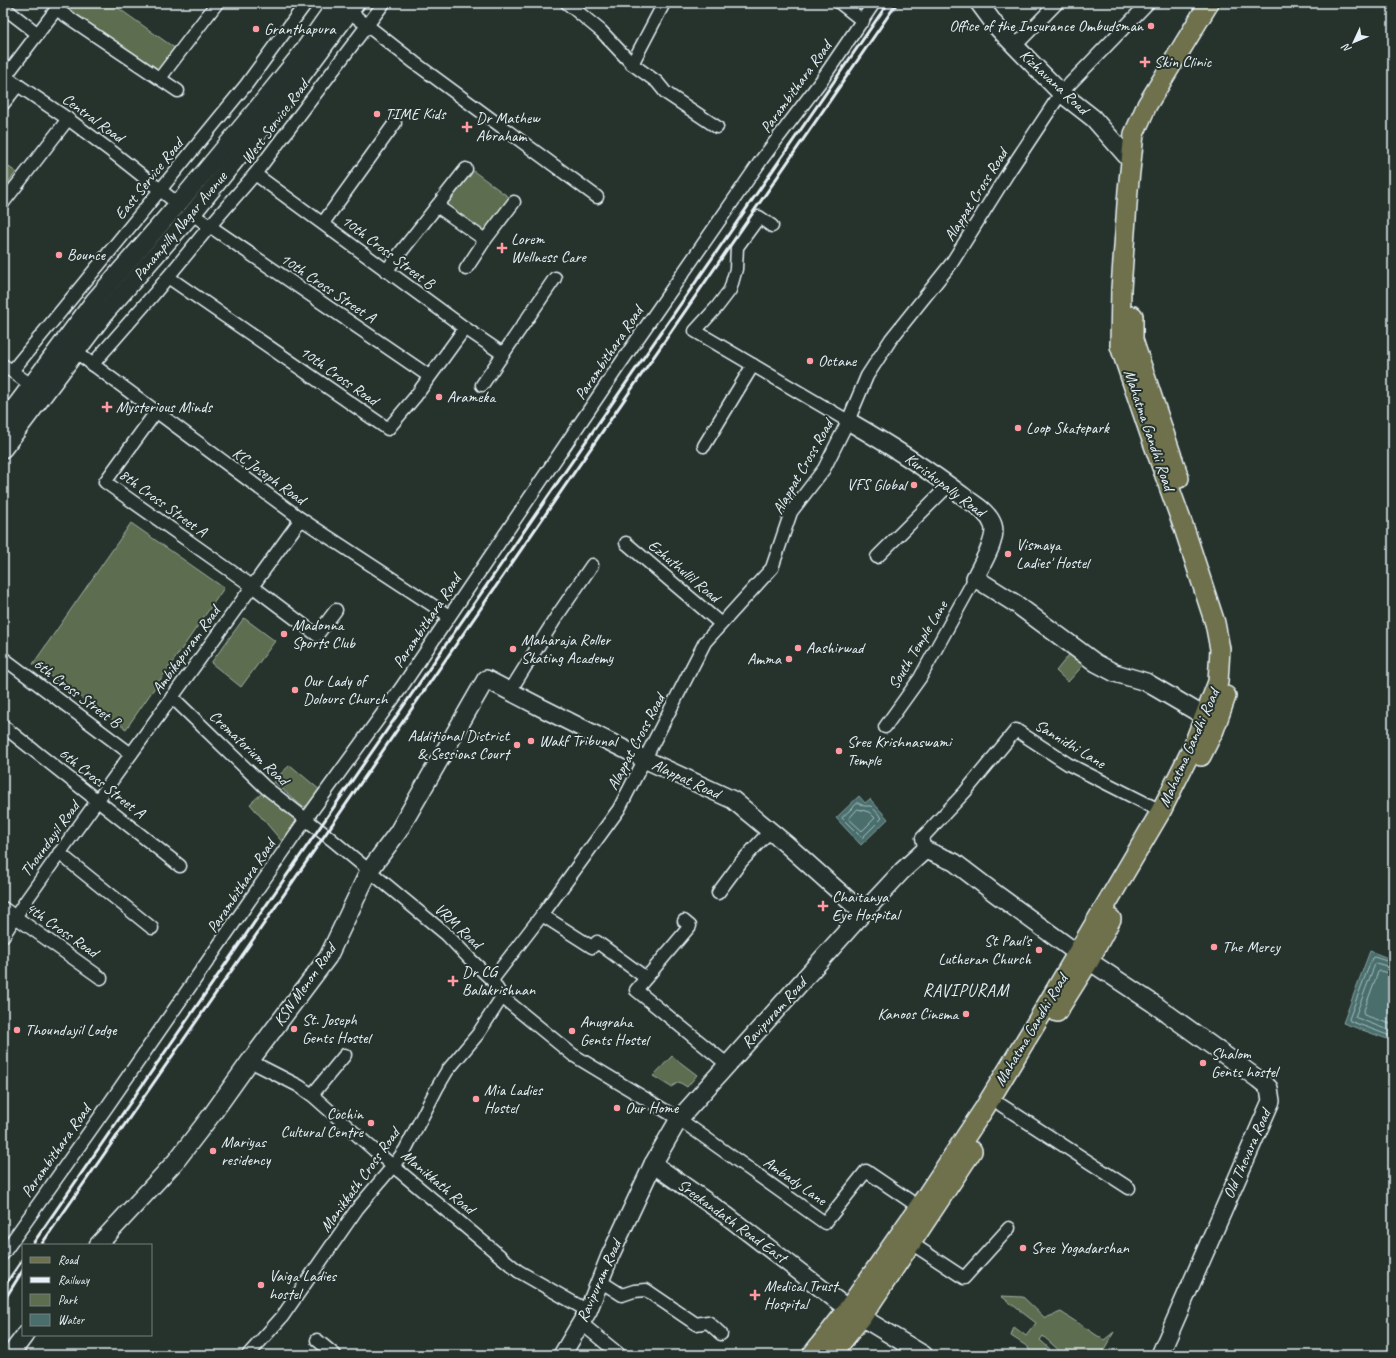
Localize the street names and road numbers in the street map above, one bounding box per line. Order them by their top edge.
street label: Parambithara Road [756,35,838,137]
street label: Kizhavana Road [1015,45,1094,121]
street label: West Service Road [237,74,315,168]
street label: Central Road [58,89,130,149]
street label: East Service Road [110,132,190,224]
street label: Alappat Cross Road [940,143,1014,245]
street label: Panampilly Nagar Avenue [129,166,233,285]
street label: 10th Cross Street B [338,211,440,294]
street label: 10th Cross Street A [276,249,380,328]
street label: Parambithara Road [570,300,649,404]
street label: 10th Cross Road [296,342,384,412]
street label: Mahatma Gandhi Road [1119,367,1180,496]
street label: Alappat Cross Road [768,414,839,518]
street label: KC Joseph Road [229,443,312,511]
street label: Kurishupally Road [901,448,991,523]
street label: 8th Cross Street A [115,464,212,542]
street label: Ezhuthullil Road [644,535,726,608]
street label: Parambithara Road [388,568,467,672]
street label: South Temple Lane [884,596,953,693]
street label: Ambikapuram Road [147,600,226,698]
street label: 6th Cross Street B [29,654,126,733]
street label: Mahatma Gandhi Road [1154,684,1225,810]
street label: Alappat Cross Road [602,688,671,793]
street label: Crematorium Road [205,706,295,792]
street label: Sannidhi Lane [1031,715,1110,774]
street label: 6th Cross Street A [55,743,150,823]
street label: Alappat Road [649,755,726,805]
street label: Thoundayil Road [16,795,86,881]
street label: Parambithara Road [202,833,281,937]
street label: 4th Cross Road [22,898,104,964]
street label: VRM Road [430,899,488,955]
street label: KSN Menon Road [269,938,342,1030]
street label: Mahatma Gandhi Road [990,968,1074,1090]
street label: Ravipuram Road [737,972,813,1052]
street label: Parambithara Road [17,1099,97,1201]
street label: Old Thevara Road [1218,1104,1277,1202]
street label: Manikkath Cross Road [316,1122,406,1236]
street label: Manikkath Road [397,1145,481,1220]
street label: Ambady Lane [760,1152,832,1211]
street label: Sreekandath Road East [673,1175,793,1269]
street label: Ravipuram Road [572,1234,627,1325]

